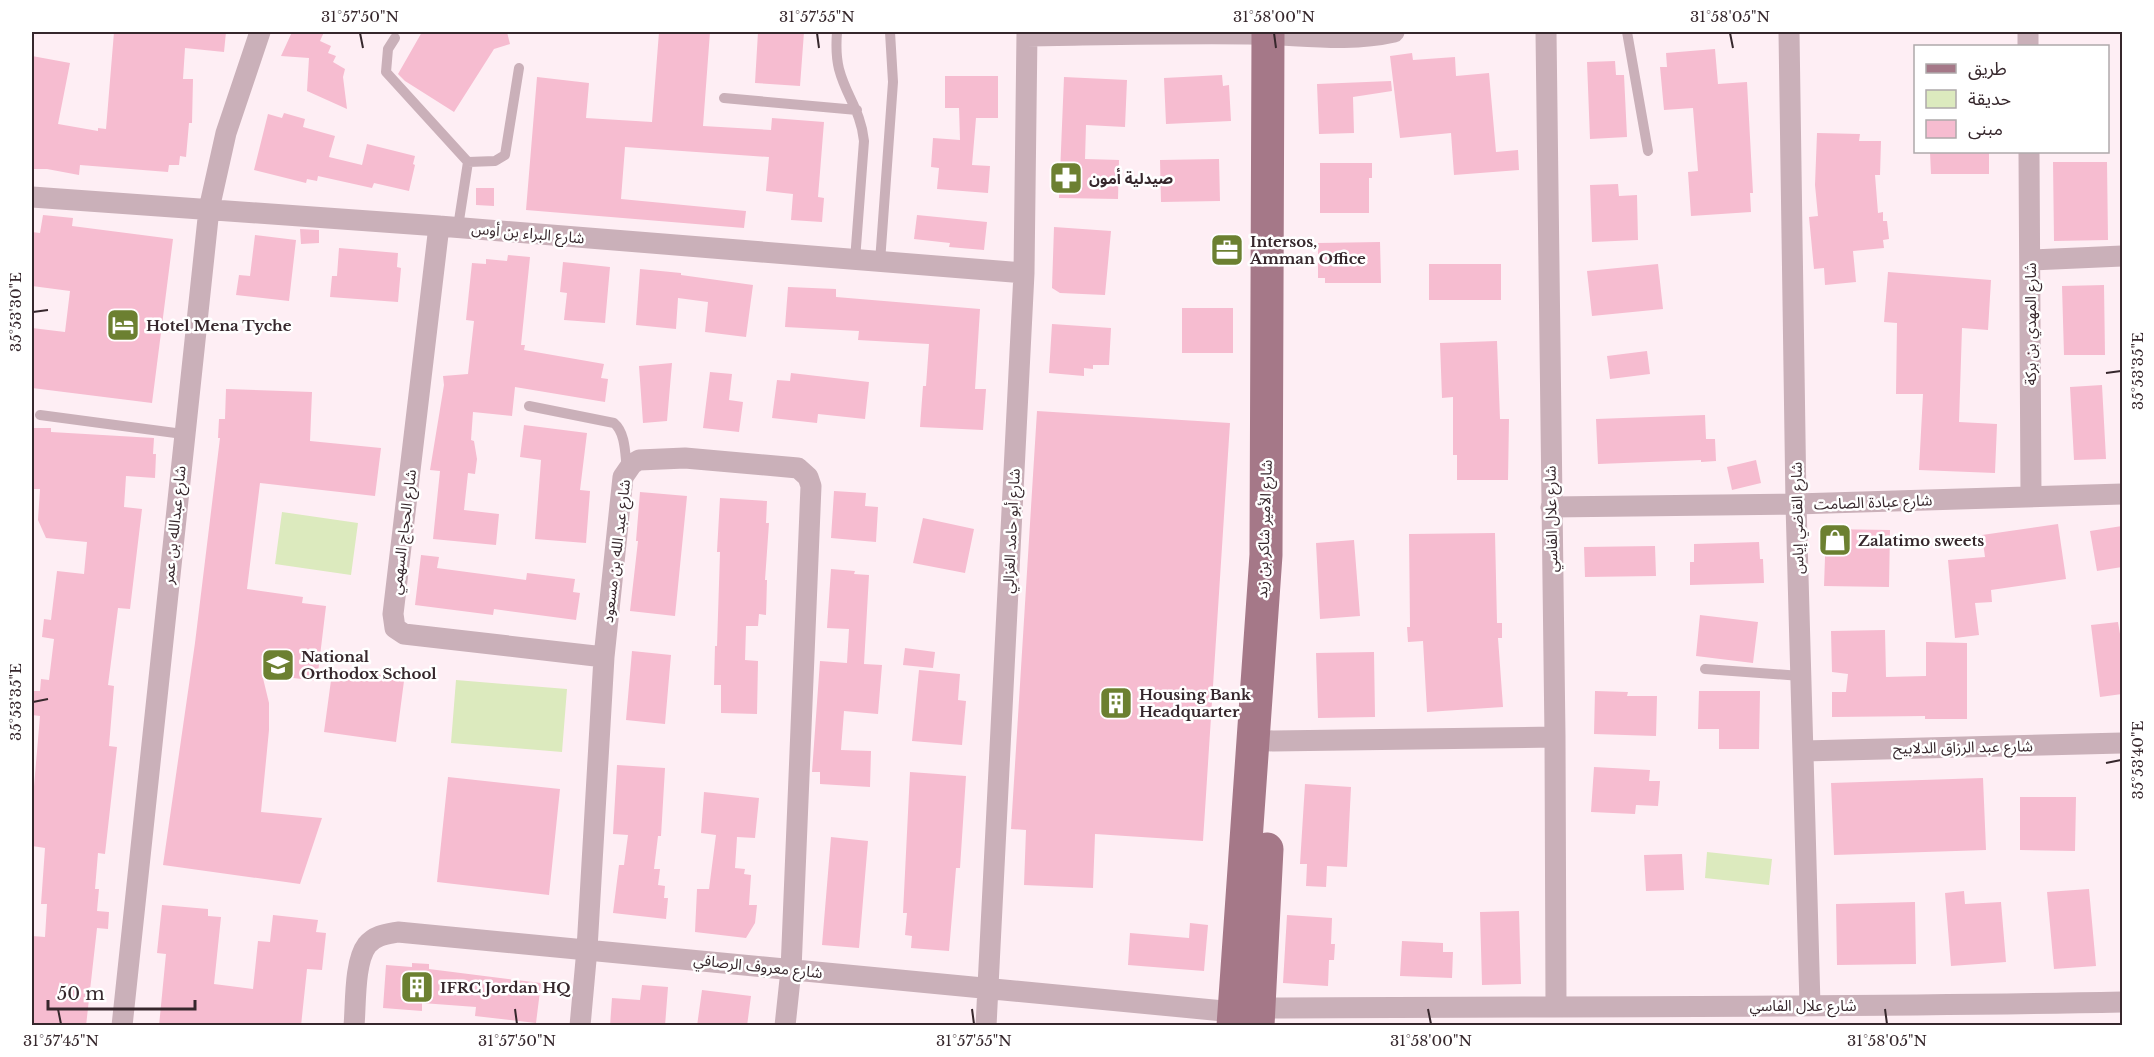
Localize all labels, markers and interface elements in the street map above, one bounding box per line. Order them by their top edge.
text: 31°57'50"N [321,7,399,26]
text: 31°57'55"N [779,7,855,26]
text: 31°58'00"N [1233,7,1315,26]
text: 31°58'05"N [1690,7,1770,26]
legend [1914,45,2109,153]
text: طريق [1968,58,2007,80]
text: حديقة [1968,88,2011,110]
text: مبنى [1968,118,2003,140]
pharmacy icon: صيدلية أمون [1048,160,1084,196]
place label: صيدلية أمون [1089,168,1173,188]
street label: شارع البراء بن أوس [470,219,586,250]
office icon: Intersos, Amman Office [1209,232,1245,268]
place label: Intersos, Amman Office [1249,232,1366,268]
street label: شارع المهدي بن بركة [2021,262,2043,386]
text: 35°53'30"E [6,272,25,352]
hotel icon: Hotel Mena Tyche [105,307,141,343]
place label: Hotel Mena Tyche [146,316,292,335]
text: 35°53'35"E [2128,332,2147,410]
street label: شارع الأمير شاكر بن زيد [1252,459,1279,599]
street label: شارع القاضي إياس [1787,461,1810,574]
street label: شارع عبدالله بن عمر [158,464,193,587]
street label: شارع علال الفاسي [1541,465,1564,573]
street label: شارع الحجاج السهمي [386,468,423,596]
street label: شارع أبو حامد الغزالي [998,468,1027,594]
street label: شارع عبد الله بن مسعود [598,478,637,624]
street label: شارع عبادة الصامت [1813,490,1933,517]
shop icon: Zalatimo sweets [1817,522,1853,558]
place label: Zalatimo sweets [1858,531,1984,550]
school or university icon: National Orthodox School [260,647,296,683]
place label: National Orthodox School [301,647,437,683]
text: 35°53'35"E [6,663,25,741]
building icon: Housing Bank Headquarter [1098,685,1134,721]
place label: Housing Bank Headquarter [1139,685,1252,721]
text: 35°53'40"E [2128,720,2147,799]
street label: شارع عبد الرزاق الدلابيح [1893,736,2033,761]
street label: شارع معروف الرصافي [692,950,824,985]
building icon: IFRC Jordan HQ [399,969,435,1005]
scale bar [48,973,195,1011]
place label: IFRC Jordan HQ [440,978,571,997]
text: 50 m [57,983,105,1005]
street label: شارع علال الفاسي [1750,996,1857,1018]
text: 31°57'45"N [23,1031,99,1050]
text: 31°57'50"N [478,1031,556,1050]
text: 31°57'55"N [936,1031,1012,1050]
text: 31°58'00"N [1390,1031,1472,1050]
text: 31°58'05"N [1847,1031,1927,1050]

